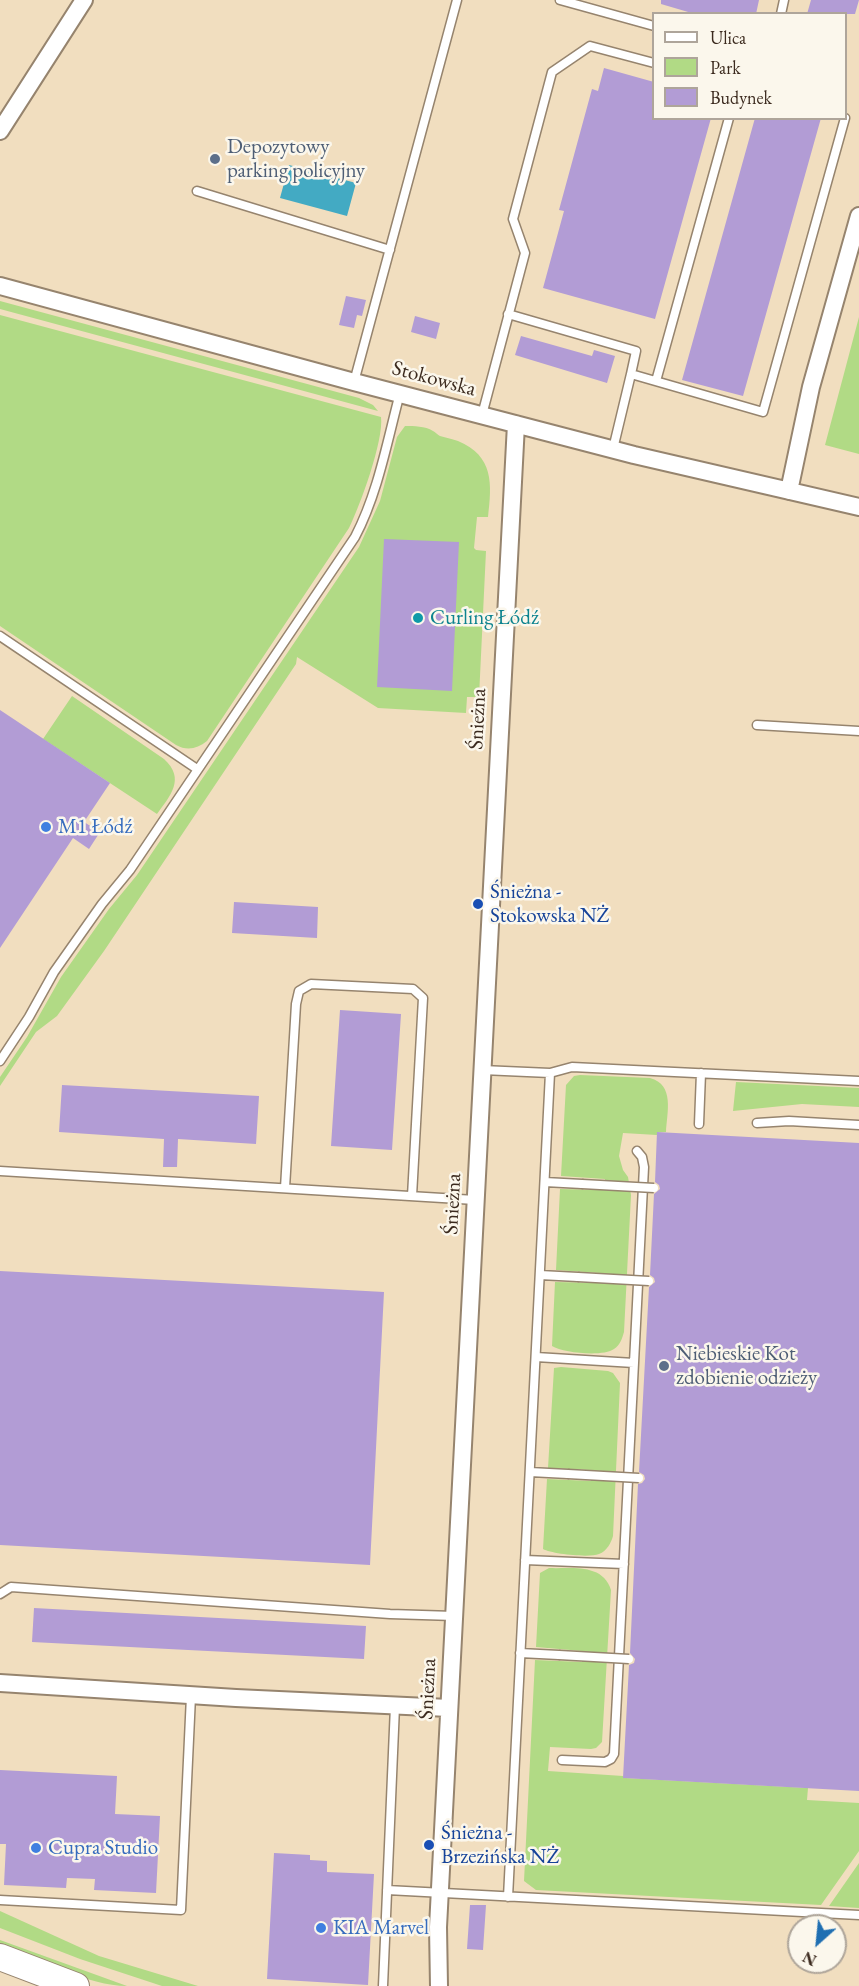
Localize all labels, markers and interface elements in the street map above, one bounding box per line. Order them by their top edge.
legend [652,12,847,120]
text: Ulica [710,26,746,49]
text: Park [710,56,741,79]
text: Budynek [710,86,772,109]
place label: Depozytowy parking policyjny [227,134,365,184]
marker: Depozytowy parking policyjny [208,152,222,166]
street label: Stokowska [389,356,479,402]
place label: Curling Łódź [430,605,539,631]
marker: Curling Łódź [411,611,425,625]
street label: Śnieżna [464,688,492,750]
place label: M1 Łódź [58,814,132,840]
marker: M1 Łódź [39,820,53,834]
place label: Śnieżna - Stokowska NŻ [490,879,609,929]
marker: Śnieżna - Stokowska NŻ [471,897,485,911]
street label: Śnieżna [439,1173,467,1235]
place label: Niebieskie Kot zdobienie odzieży [676,1341,817,1391]
marker: Niebieskie Kot zdobienie odzieży [657,1359,671,1373]
street label: Śnieżna [414,1658,442,1720]
place label: Śnieżna - Brzezińska NŻ [441,1820,559,1870]
place label: Cupra Studio [48,1835,158,1861]
marker: Śnieżna - Brzezińska NŻ [422,1838,436,1852]
marker: Cupra Studio [29,1841,43,1855]
north arrow [787,1914,847,1974]
place label: KIA Marvel [333,1915,429,1941]
marker: KIA Marvel [314,1921,328,1935]
text: N [799,1946,820,1971]

